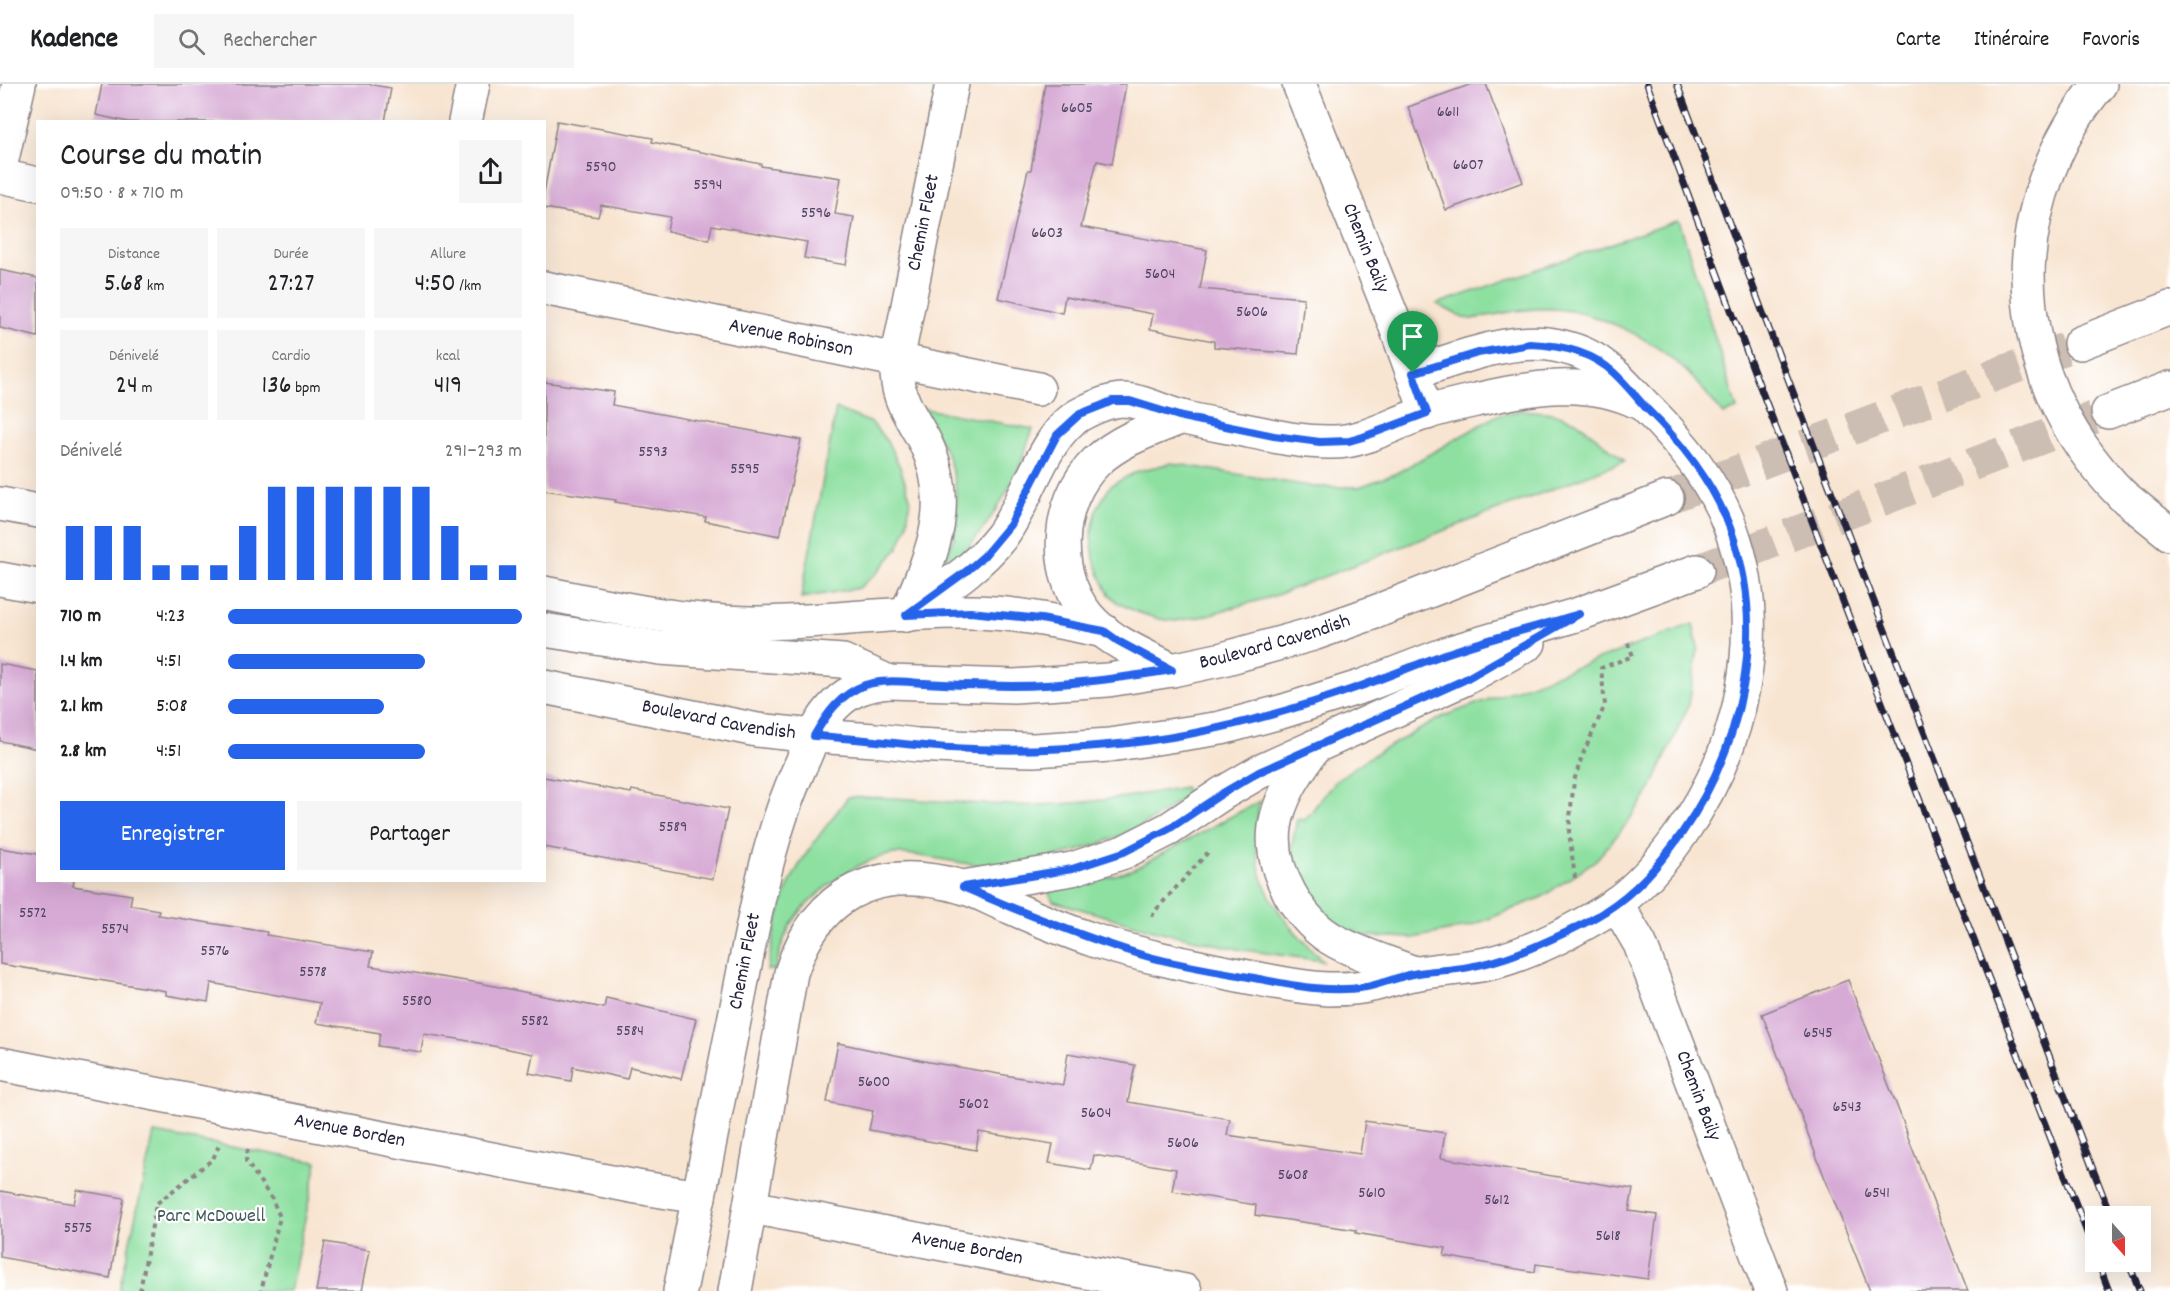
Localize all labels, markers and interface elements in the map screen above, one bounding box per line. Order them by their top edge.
search box [154,14,574,68]
text: Kadence [30,21,118,61]
icon: search [175,25,208,58]
text: Rechercher [223,26,317,57]
text: Carte [1896,26,1941,56]
text: Itinéraire [1974,26,2049,56]
text: Favoris [2082,26,2140,56]
house number: 6605 [1061,97,1093,120]
house number: 6611 [1437,101,1459,124]
text: Course du matin [60,134,262,181]
button: share [459,140,522,203]
house number: 6607 [1453,154,1483,177]
house number: 5590 [586,156,616,179]
street label: Chemin Fleet [901,172,948,273]
house number: 5594 [694,174,722,197]
text: 09:50 · 8 × 710 m [60,180,184,208]
street label: Chemin Baily [1334,199,1396,298]
house number: 5596 [801,202,831,225]
house number: 6603 [1031,222,1063,245]
text: Distance [108,243,160,266]
text: Durée [273,243,309,266]
text: Allure [430,243,466,266]
house number: 5604 [1145,263,1175,286]
text: 5.68 [104,266,143,303]
text: 27:27 [268,266,314,303]
text: 4:50 [414,266,456,303]
text: km [143,275,164,298]
text: /km [456,275,482,298]
house number: 5606 [1236,301,1268,324]
pin [1387,311,1438,373]
street label: Avenue Robinson [726,312,856,365]
icon: arrive [1396,320,1429,353]
text: Dénivelé [109,345,159,368]
text: Cardio [272,345,310,368]
text: kcal [436,345,460,368]
text: 24 [116,368,138,405]
text: 136 [262,368,292,405]
text: 419 [434,368,462,405]
text: m [138,377,152,400]
text: bpm [292,377,320,400]
text: Dénivelé [60,438,122,466]
text: 291–293 m [445,438,522,466]
house number: 5593 [638,441,668,464]
house number: 5595 [730,458,760,481]
text: 710 m [60,603,101,631]
text: 4:23 [156,603,185,631]
street label: Boulevard Cavendish [1197,608,1354,678]
text: 1.4 km [60,648,103,676]
text: 4:51 [156,648,181,676]
text: 2.1 km [60,693,103,721]
text: 5:08 [156,693,188,721]
street label: Boulevard Cavendish [639,693,797,748]
text: 2.8 km [60,738,107,766]
text: 4:51 [156,738,181,766]
button: Enregistrer [60,801,285,870]
button: Partager [297,801,522,870]
house number: 5589 [659,816,687,839]
house number: 5572 [19,902,47,925]
street label: Chemin Fleet [723,911,769,1012]
house number: 5574 [101,918,129,941]
house number: 5576 [201,940,230,963]
house number: 5578 [299,961,327,984]
house number: 5580 [402,990,432,1013]
house number: 5582 [521,1010,549,1033]
house number: 5584 [616,1020,644,1043]
house number: 6545 [1803,1022,1833,1045]
street label: Chemin Baily [1668,1047,1728,1146]
house number: 5600 [858,1071,890,1094]
house number: 5602 [959,1093,989,1116]
house number: 6543 [1833,1096,1862,1119]
house number: 5604 [1081,1102,1111,1125]
street label: Avenue Borden [292,1107,407,1156]
house number: 5606 [1167,1132,1199,1155]
house number: 5608 [1278,1164,1308,1187]
house number: 5610 [1358,1182,1386,1205]
house number: 6541 [1864,1182,1890,1205]
house number: 5612 [1484,1189,1510,1212]
park label: Parc McDowell [157,1203,266,1231]
north arrow [2085,1206,2151,1272]
map controls [2085,1206,2151,1272]
house number: 5575 [64,1217,92,1240]
street label: Avenue Borden [909,1224,1025,1273]
house number: 5618 [1595,1225,1621,1248]

